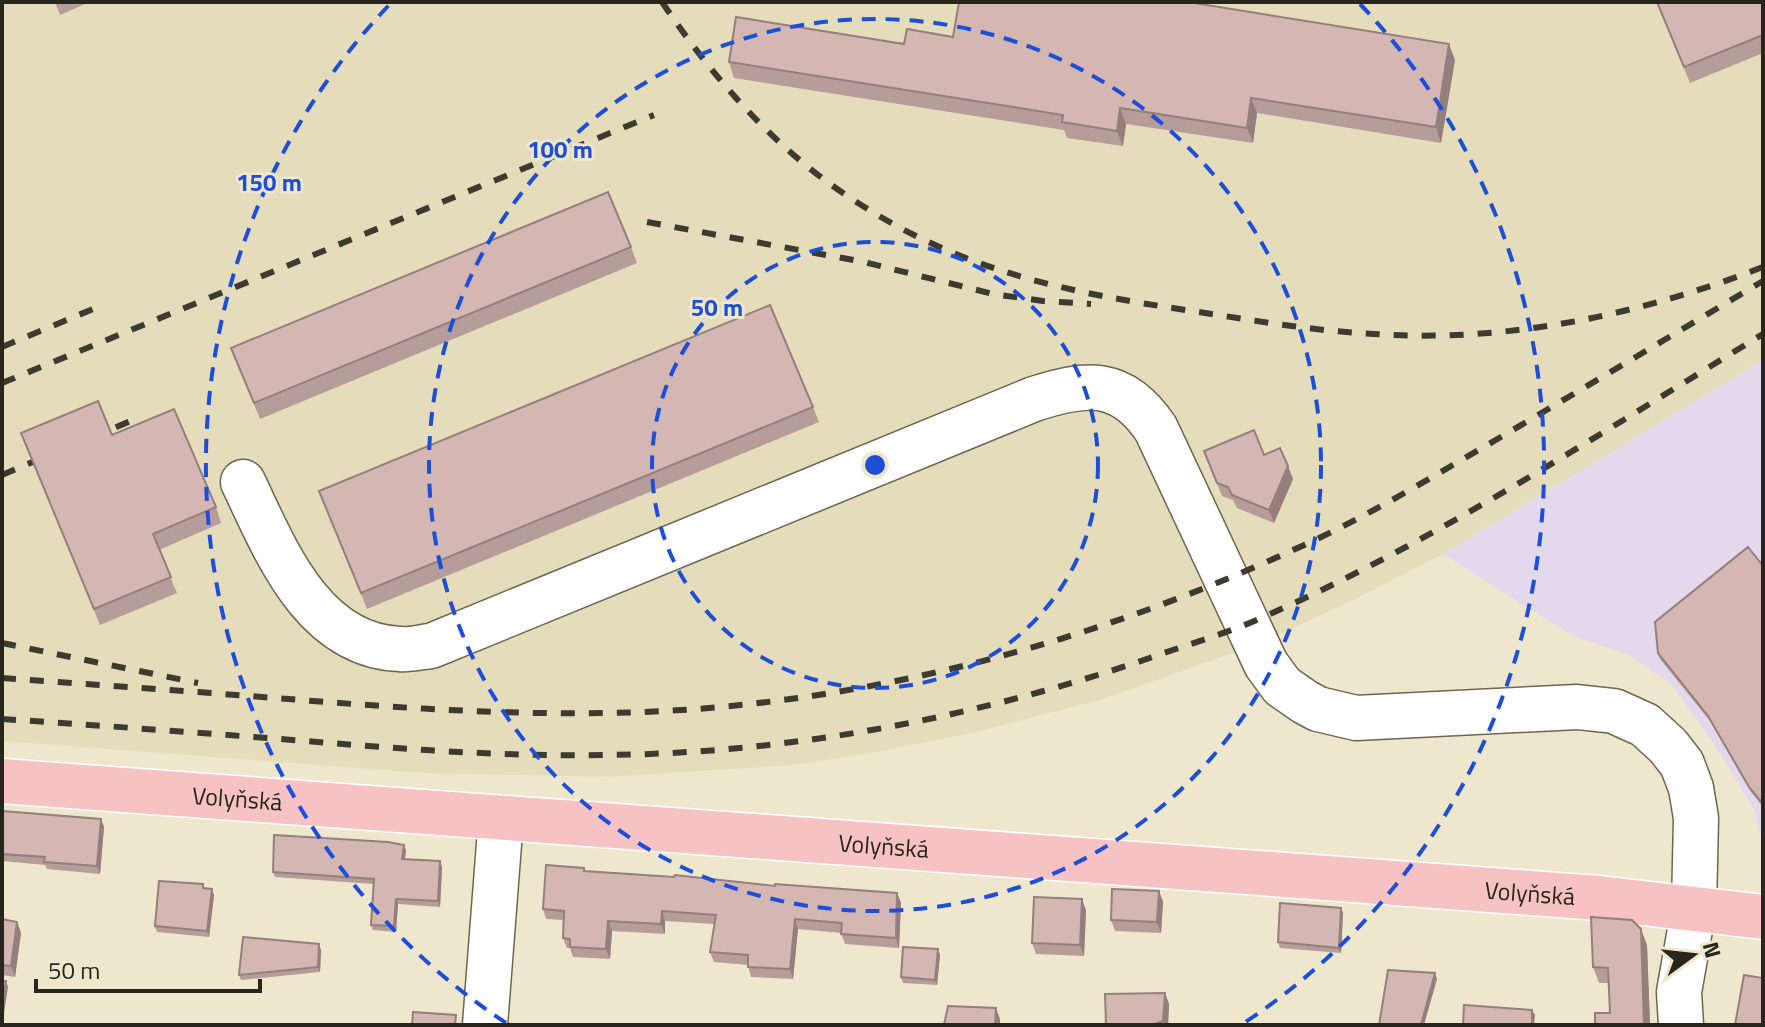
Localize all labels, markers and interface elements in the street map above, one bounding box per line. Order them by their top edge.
text: 100 m [527,131,593,167]
text: 150 m [236,164,302,200]
text: 50 m [691,289,743,325]
centre of rings [861,451,889,479]
street label: Volyňská [191,777,284,820]
street label: Volyňská [837,824,930,867]
street label: Volyňská [1483,872,1576,914]
north arrow [1653,915,1733,995]
text: N [1694,938,1731,962]
scale bar [36,943,260,993]
text: 50 m [48,952,100,988]

